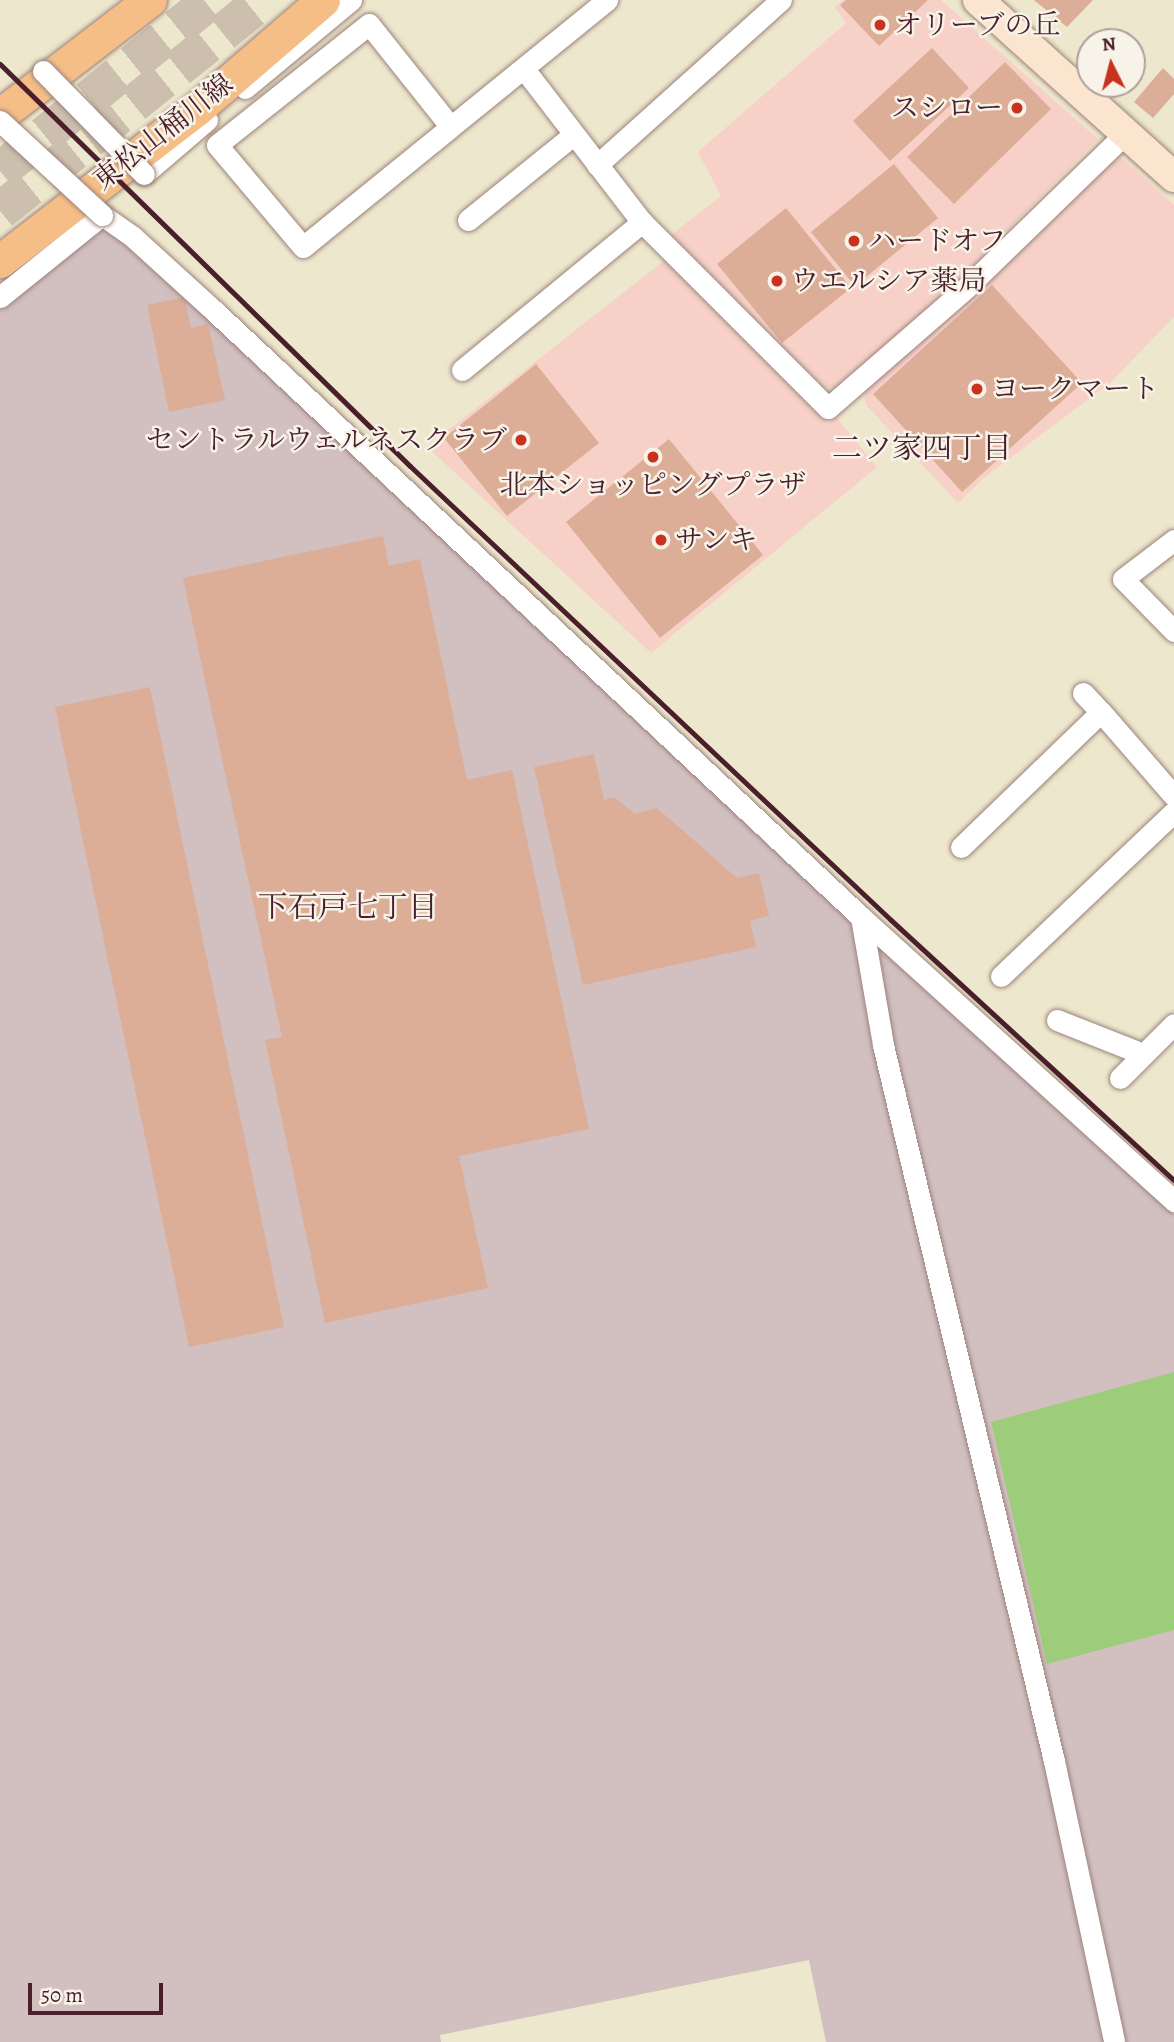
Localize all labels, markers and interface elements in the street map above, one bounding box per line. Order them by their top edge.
place label: オリーブの丘 [894,8,1062,42]
marker: オリーブの丘 [872,17,888,33]
north arrow [1076,28,1146,98]
text: N [1101,30,1117,58]
street label: 東松山桶川線 [86,67,240,197]
place label: スシロー [891,91,1003,125]
marker: スシロー [1009,100,1025,116]
place label: ハードオフ [868,224,1008,258]
marker: ハードオフ [846,233,862,249]
place label: ウエルシア薬局 [791,264,987,298]
marker: ウエルシア薬局 [769,273,785,289]
place label: ヨークマート [991,372,1159,406]
marker: ヨークマート [969,381,985,397]
place label: セントラルウェルネスクラブ [143,423,507,457]
district label: 二ツ家四丁目 [832,430,1012,466]
marker: セントラルウェルネスクラブ [513,432,529,448]
marker: 北本ショッピングプラザ [645,449,661,465]
place label: 北本ショッピングプラザ [499,468,807,502]
place label: サンキ [675,523,759,557]
marker: サンキ [653,532,669,548]
district label: 下石戸七丁目 [258,889,438,925]
scale bar [32,1968,166,2012]
text: 50 m [41,1981,83,2009]

